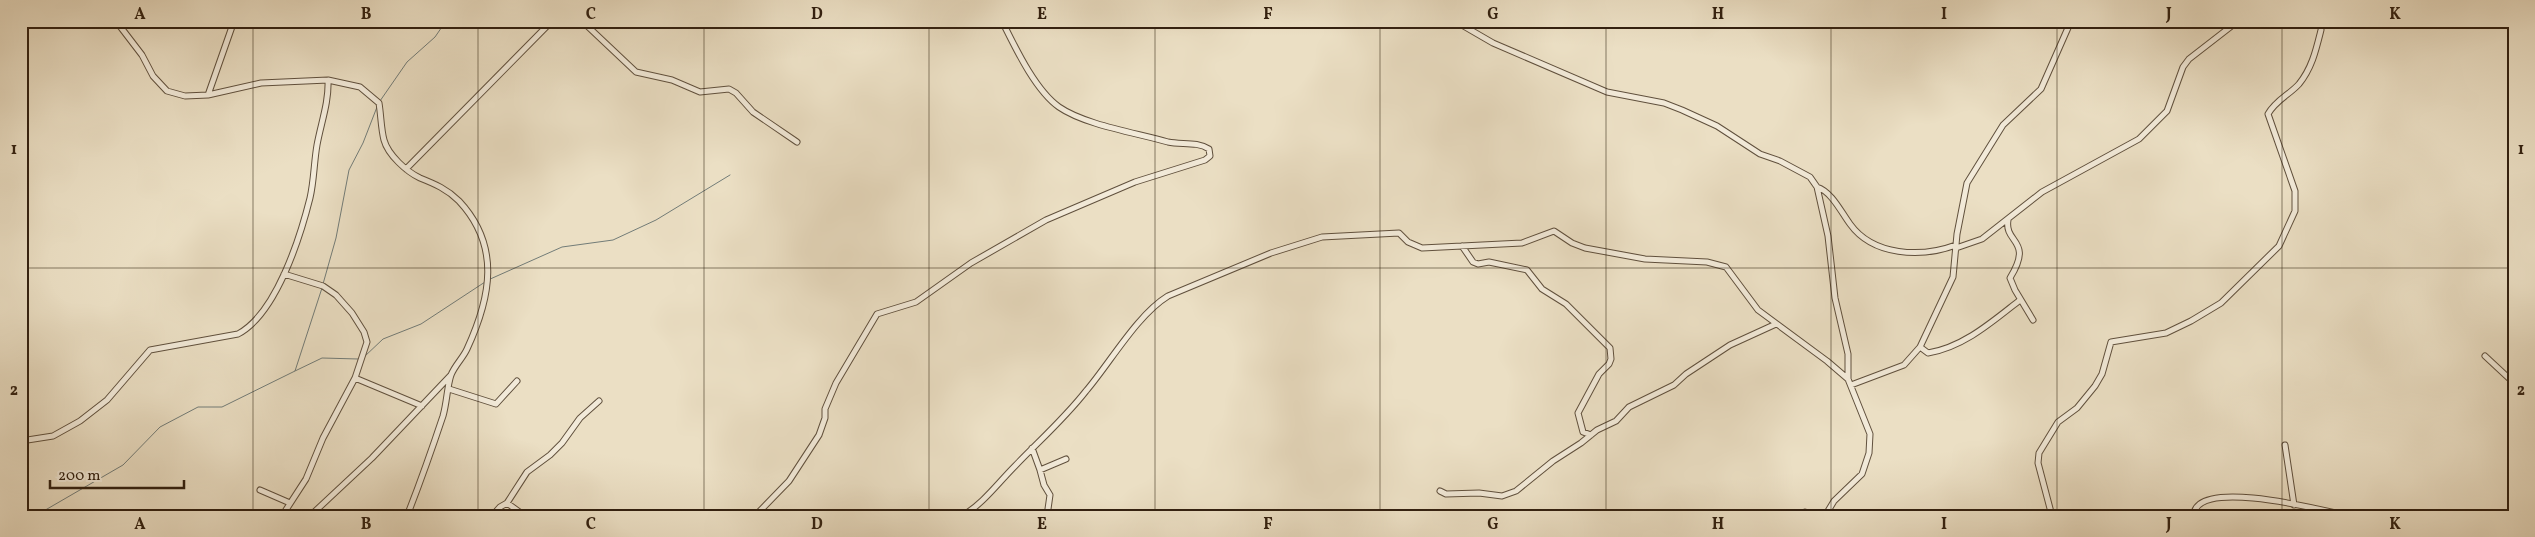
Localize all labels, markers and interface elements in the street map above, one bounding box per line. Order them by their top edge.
text: A [134,4,146,26]
text: B [361,4,372,26]
text: C [586,4,596,26]
text: D [811,4,823,26]
text: E [1037,4,1047,26]
text: F [1263,4,1273,26]
text: G [1487,4,1499,26]
text: H [1712,4,1724,26]
text: I [1941,4,1947,26]
text: J [2165,4,2172,26]
text: K [2389,4,2401,26]
text: 1 [11,139,17,161]
text: 1 [2518,139,2524,161]
text: 2 [10,380,18,402]
text: 2 [2517,380,2525,402]
scale bar [50,457,184,489]
text: 200 m [58,466,101,487]
text: A [134,514,146,536]
text: B [361,514,372,536]
text: C [586,514,596,536]
text: D [811,514,823,536]
text: E [1037,514,1047,536]
text: F [1263,514,1273,536]
text: G [1487,514,1499,536]
text: H [1712,514,1724,536]
text: I [1941,514,1947,536]
text: J [2165,514,2172,536]
text: K [2389,514,2401,536]

